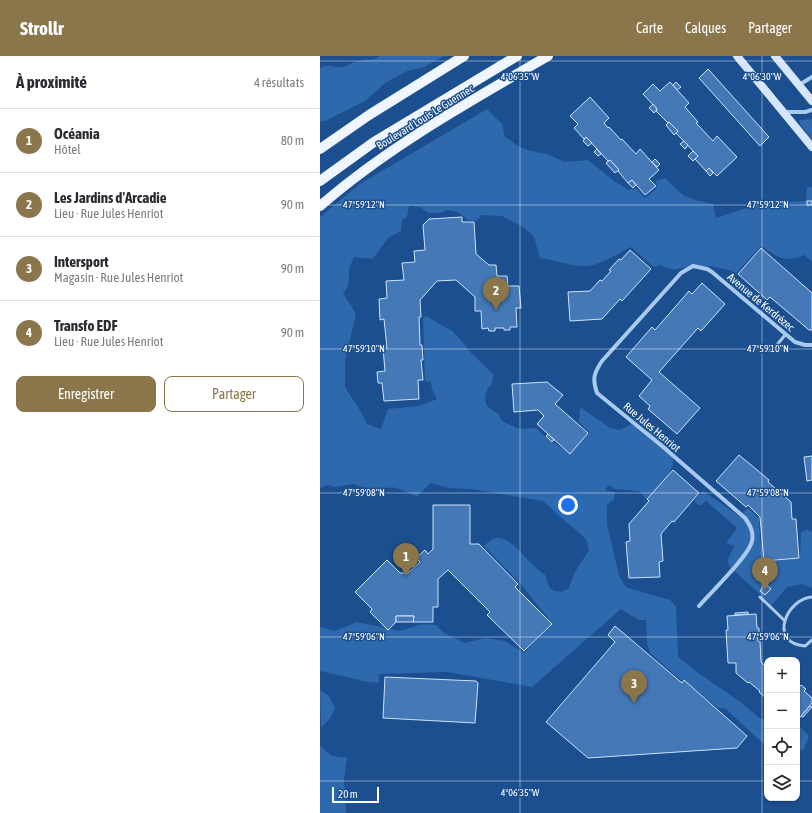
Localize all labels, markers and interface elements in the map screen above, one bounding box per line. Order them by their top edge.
text: Strollr [20,17,64,39]
text: Carte [636,20,663,36]
text: Calques [685,20,726,36]
text: Partager [748,20,792,36]
text: 4°06'35"W [501,71,540,82]
text: 4°06'30"W [743,71,782,82]
text: À proximité [16,72,87,92]
text: 4 résultats [254,75,304,90]
street label: Boulevard Louis Le Guennec [374,82,477,152]
text: Océania [54,125,100,142]
text: 1 [26,133,32,148]
text: 80 m [281,133,304,148]
text: Hôtel [54,142,81,157]
text: Les Jardins d'Arcadie [54,189,167,206]
text: 2 [26,197,32,212]
text: 90 m [281,197,304,212]
text: 47°59'12"N [343,199,385,210]
text: 47°59'12"N [747,199,789,210]
text: Lieu · Rue Jules Henriot [54,206,163,221]
text: Intersport [54,253,109,270]
text: 3 [26,261,32,276]
text: 90 m [281,261,304,276]
text: Magasin · Rue Jules Henriot [54,270,183,285]
street label: Avenue de Kerdrézec [725,271,798,334]
pin: 2 [483,277,509,310]
text: Transfo EDF [54,317,117,334]
text: 4 [26,325,32,340]
text: 90 m [281,325,304,340]
text: Lieu · Rue Jules Henriot [54,334,163,349]
text: 47°59'10"N [343,343,385,354]
text: 47°59'10"N [747,343,789,354]
button: Enregistrer [16,376,156,412]
button: Partager [164,376,304,412]
street label: Rue Jules Henriot [621,400,683,454]
text: 47°59'08"N [343,487,385,498]
text: 47°59'08"N [747,487,789,498]
your location [558,495,578,515]
pin: 1 [393,543,419,576]
pin: 4 [752,557,778,590]
text: 47°59'06"N [343,631,385,642]
text: 47°59'06"N [747,631,789,642]
map controls [764,657,800,801]
button: + [764,657,800,693]
pin: 3 [621,670,647,703]
button: − [764,693,800,729]
button: locate [764,729,800,765]
button: layers [764,765,800,801]
scale bar [332,785,379,804]
text: 4°06'35"W [501,787,540,798]
text: 20 m [338,788,358,800]

